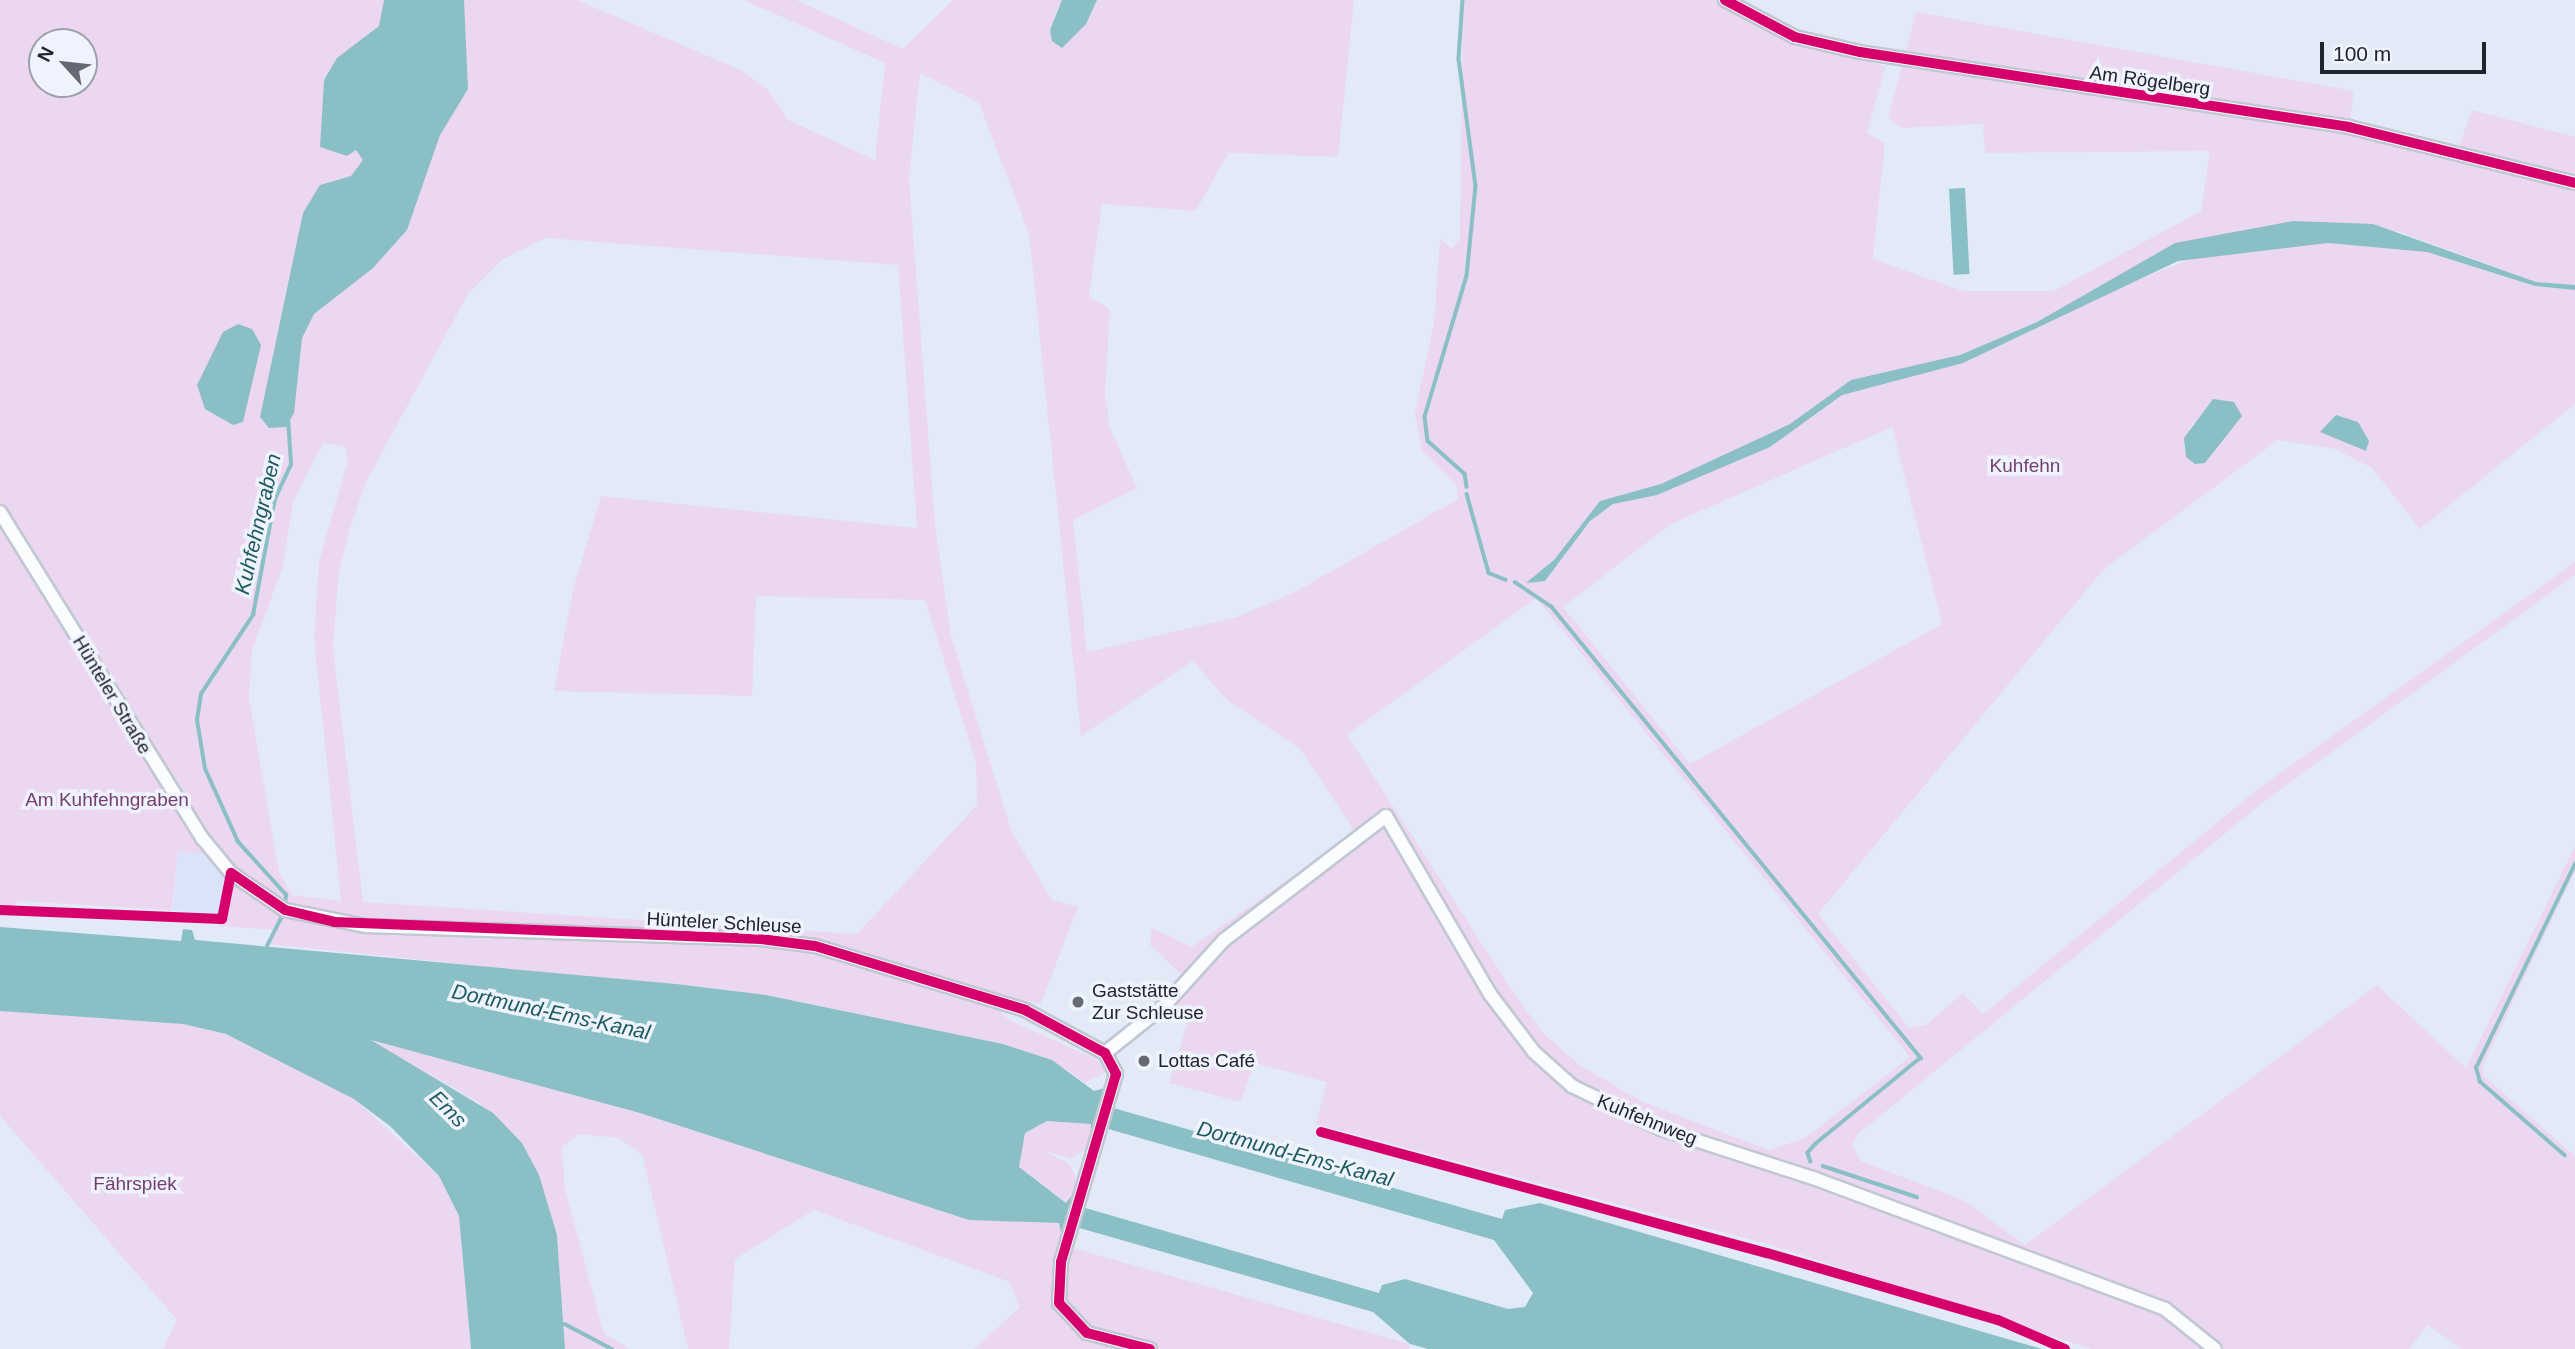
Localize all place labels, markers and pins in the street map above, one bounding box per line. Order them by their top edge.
place label: Gaststätte Zur Schleuse [1092,980,1204,1024]
marker: Gaststätte Zur Schleuse [1070,994,1086,1010]
place label: Lottas Café [1158,1050,1255,1072]
marker: Lottas Café [1136,1053,1152,1069]

